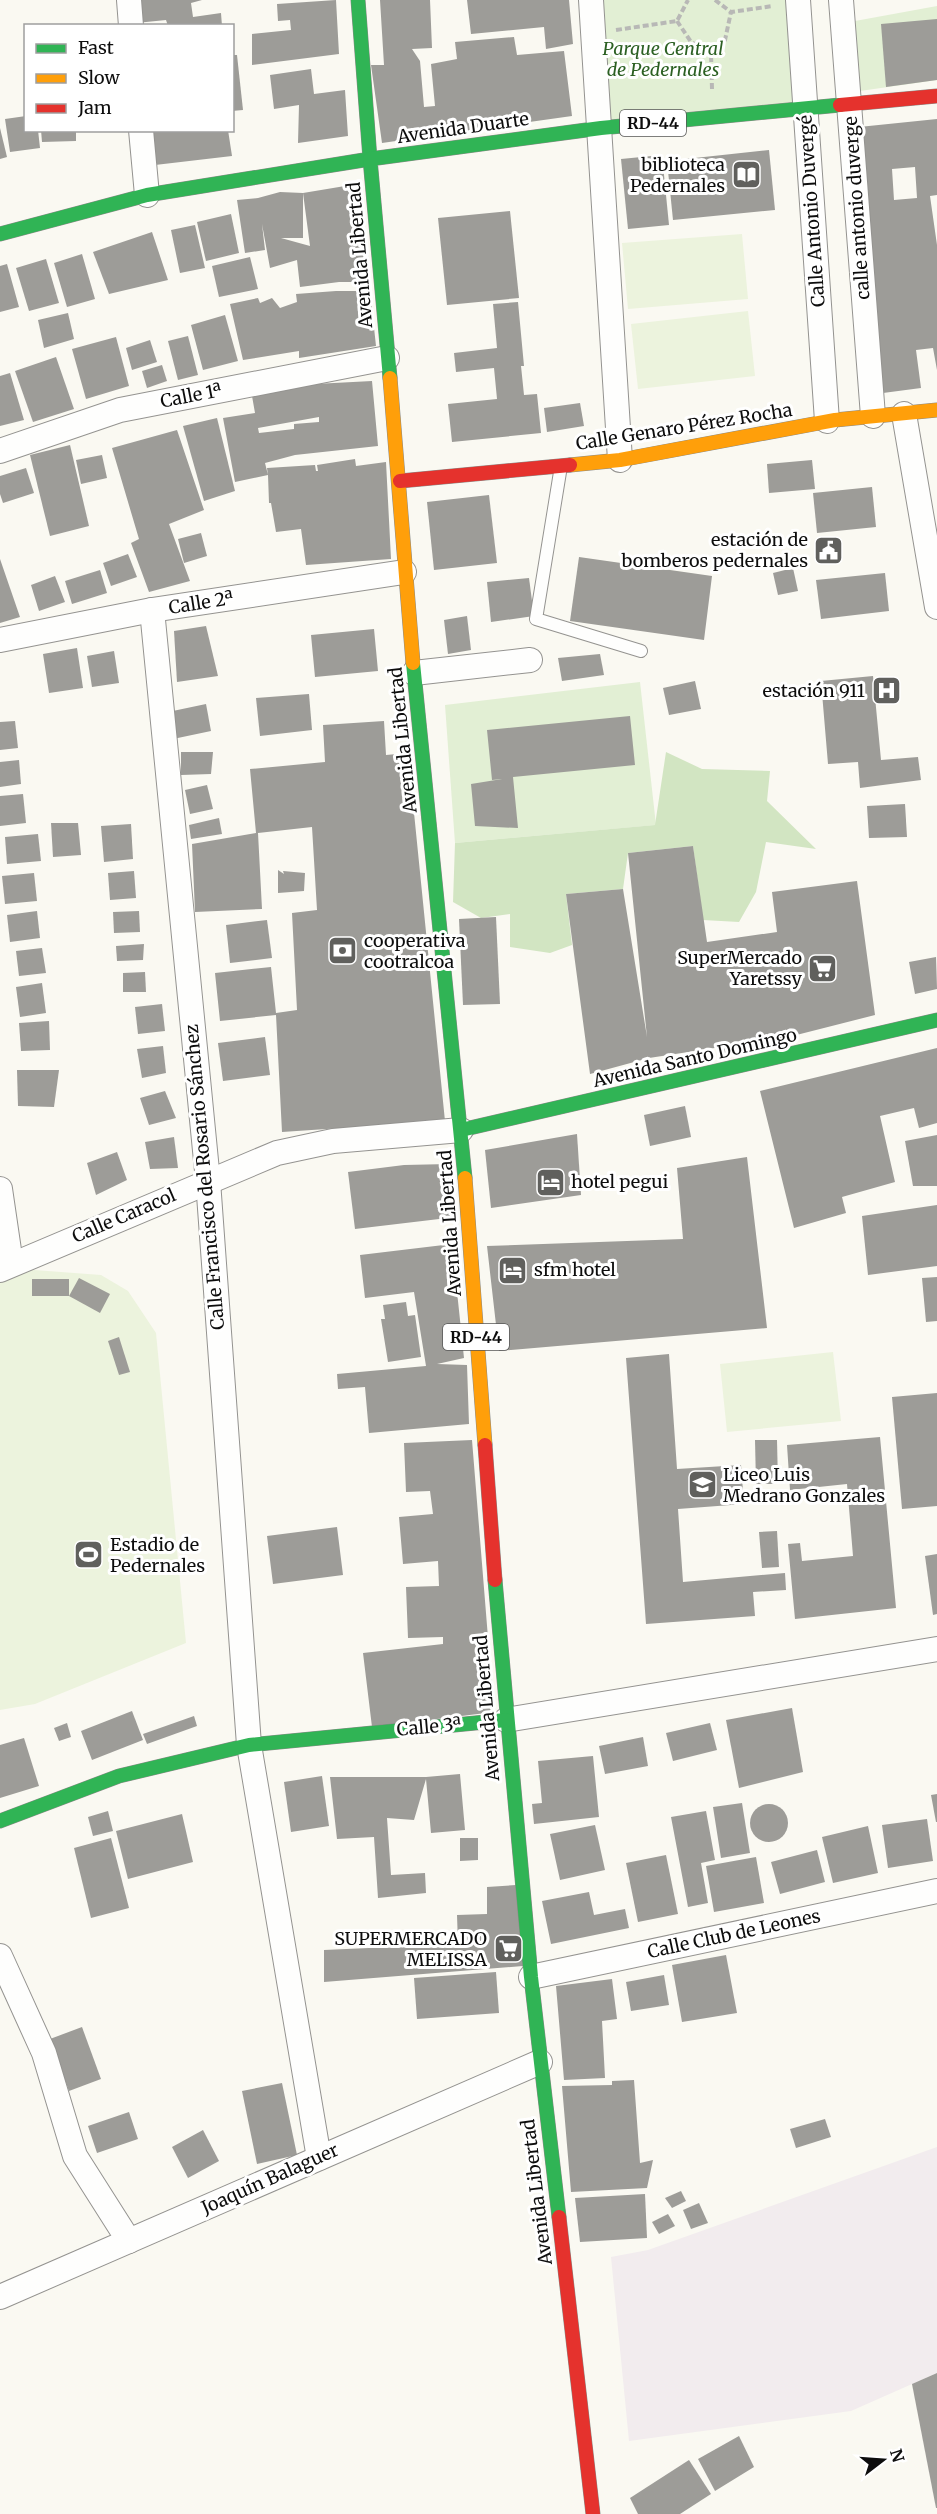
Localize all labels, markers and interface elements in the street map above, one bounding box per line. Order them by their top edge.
legend [24,24,234,132]
text: Fast [78,36,114,59]
park label: Parque Central de Pedernales [602,37,724,81]
text: Slow [78,66,121,89]
text: Jam [77,96,112,119]
street label: Avenida Duarte [395,107,530,148]
road number: RD-44 [620,110,686,136]
street label: Calle Antonio Duvergé [793,114,830,308]
street label: calle antonio duverge [839,116,874,300]
place label: biblioteca Pedernales [630,153,725,197]
library icon: biblioteca Pedernales [730,159,762,191]
street label: Avenida Libertad [342,181,377,330]
street label: Calle 1ª [158,378,224,413]
street label: Calle Genaro Pérez Rocha [574,398,794,455]
place label: estación de bomberos pedernales [620,528,808,572]
public building icon: estación de bomberos pedernales [813,534,845,566]
street label: Calle 2ª [167,586,235,619]
street label: Avenida Libertad [383,666,422,815]
hospital icon: estación 911 [870,675,902,707]
place label: estación 911 [762,679,865,702]
place label: cooperativa cootralcoa [364,929,466,973]
bank icon: cooperativa cootralcoa [327,935,359,967]
place label: SuperMercado Yaretssy [677,946,803,990]
supermarket icon: SuperMercado Yaretssy [807,952,839,984]
street label: Calle Francisco del Rosario Sánchez [180,1023,229,1331]
street label: Avenida Santo Domingo [590,1023,799,1092]
street label: Avenida Libertad [433,1149,466,1298]
hotel icon: hotel pegui [534,1166,566,1198]
place label: hotel pegui [571,1170,668,1193]
street label: Calle Caracol [68,1183,180,1248]
hotel icon: sfm hotel [497,1254,529,1286]
place label: sfm hotel [534,1258,616,1281]
road number: RD-44 [443,1324,509,1350]
place label: Liceo Luis Medrano Gonzales [723,1463,885,1507]
school or university icon: Liceo Luis Medrano Gonzales [686,1469,718,1501]
place label: Estadio de Pedernales [110,1533,205,1577]
sports icon: Estadio de Pedernales [73,1539,105,1571]
street label: Avenida Libertad [469,1634,504,1783]
street label: Calle 3ª [396,1712,462,1741]
street label: Calle Club de Leones [645,1904,823,1963]
place label: SUPERMERCADO MELISSA [334,1927,487,1971]
supermarket icon: SUPERMERCADO MELISSA [492,1933,524,1965]
street label: Avenida Libertad [516,2118,557,2267]
street label: Joaquín Balaguer [197,2138,342,2219]
north arrow [853,2430,913,2490]
text: N [886,2447,909,2465]

